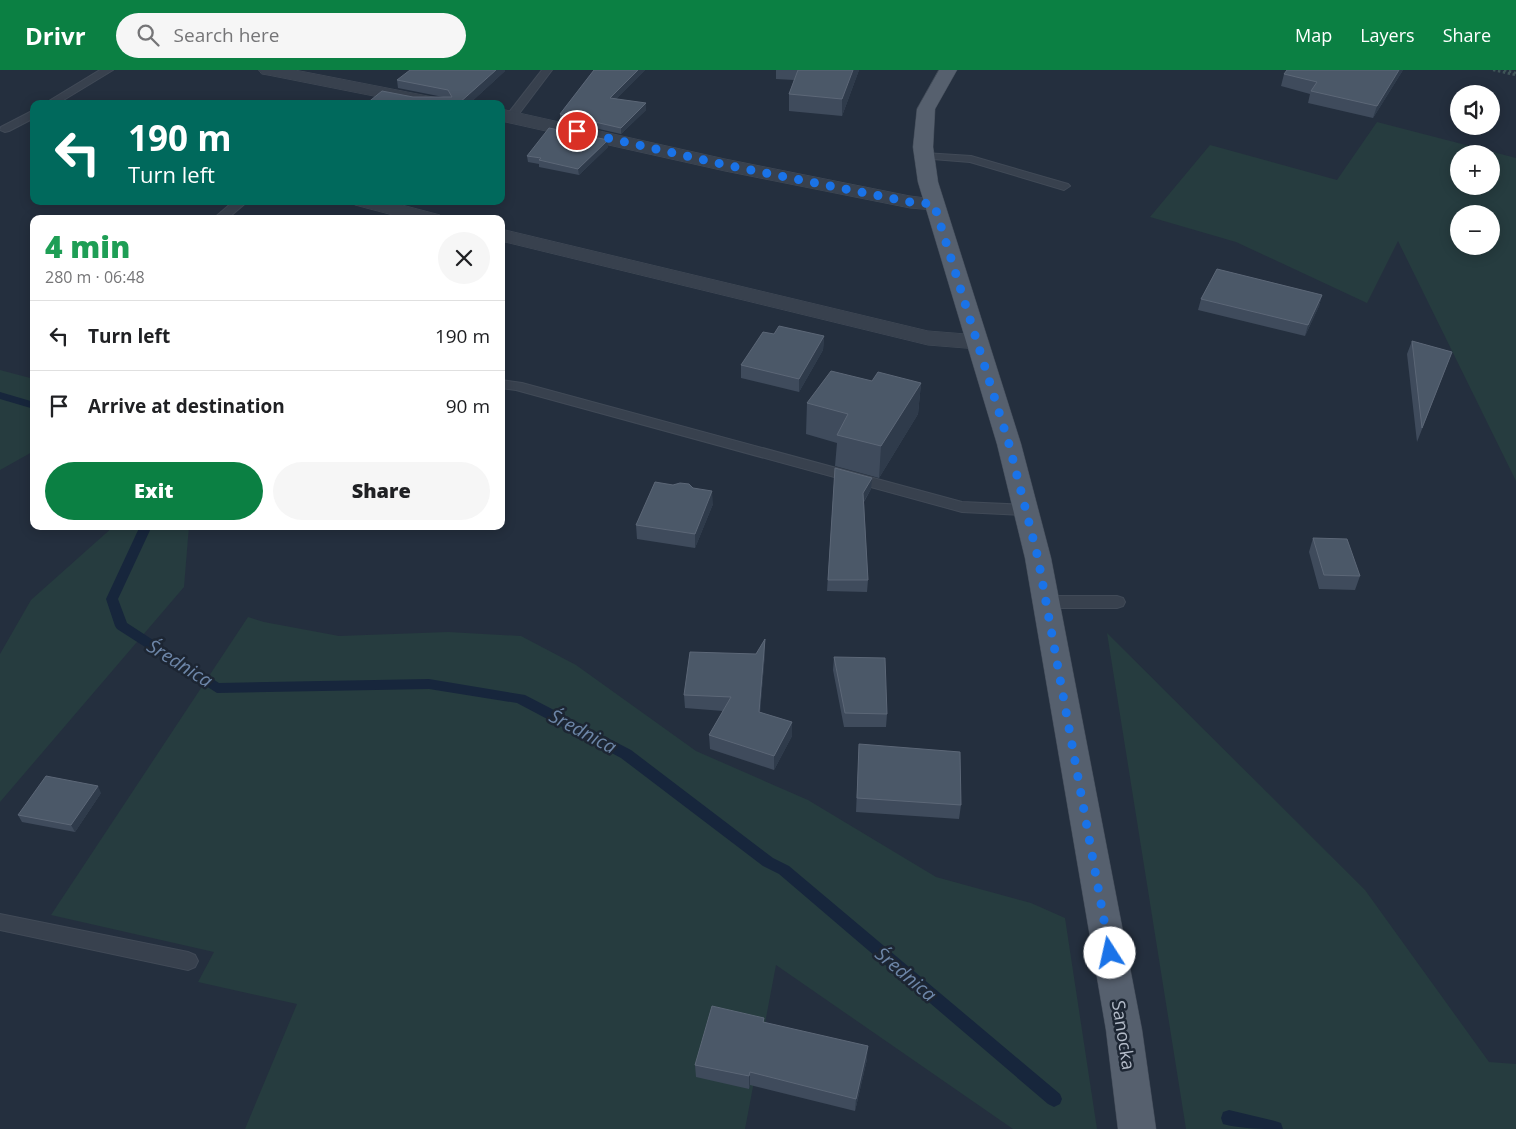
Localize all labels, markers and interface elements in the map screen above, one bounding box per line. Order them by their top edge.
search box [116,13,466,58]
text: Drivr [25,19,86,52]
icon: search [134,21,162,49]
text: Search here [174,22,279,48]
text: Map [1295,23,1332,47]
text: Layers [1360,23,1415,47]
text: Share [1443,23,1491,47]
map controls [1450,85,1500,255]
button: sound [1450,85,1500,135]
pin [556,110,598,152]
text: 190 m [128,114,232,161]
icon: arrive [563,117,591,145]
icon: left [45,120,110,185]
button: + [1450,145,1500,195]
text: Turn left [128,159,215,189]
button: − [1450,205,1500,255]
text: 4 min [45,226,130,267]
button: close [438,232,490,284]
text: 280 m · 06:48 [45,266,145,288]
icon: left [45,322,73,350]
text: Turn left [88,323,170,349]
text: 190 m [435,323,490,349]
icon: arrive [45,392,73,420]
text: Arrive at destination [88,393,285,419]
text: 90 m [446,393,490,419]
button: Exit [45,462,263,520]
button: Share [273,462,490,520]
water label: Średnica [142,633,218,693]
water label: Średnica [545,702,621,760]
position arrow [1083,926,1135,978]
water label: Średnica [870,941,942,1007]
street label: Sanocka [1107,999,1141,1071]

